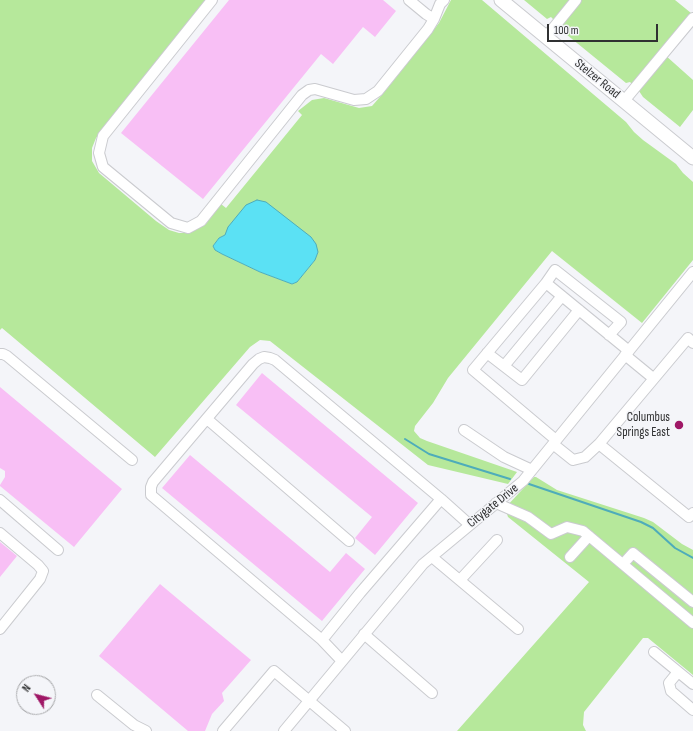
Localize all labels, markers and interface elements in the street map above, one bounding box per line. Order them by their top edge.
scale bar [549,16,660,42]
text: 100 m [554,23,579,38]
street label: Stelzer Road [571,56,623,102]
place label: Columbus Springs East [617,410,670,441]
marker: Columbus Springs East [673,419,685,431]
street label: Citygate Drive [464,481,522,531]
north arrow [16,675,56,715]
text: N [20,682,34,694]

